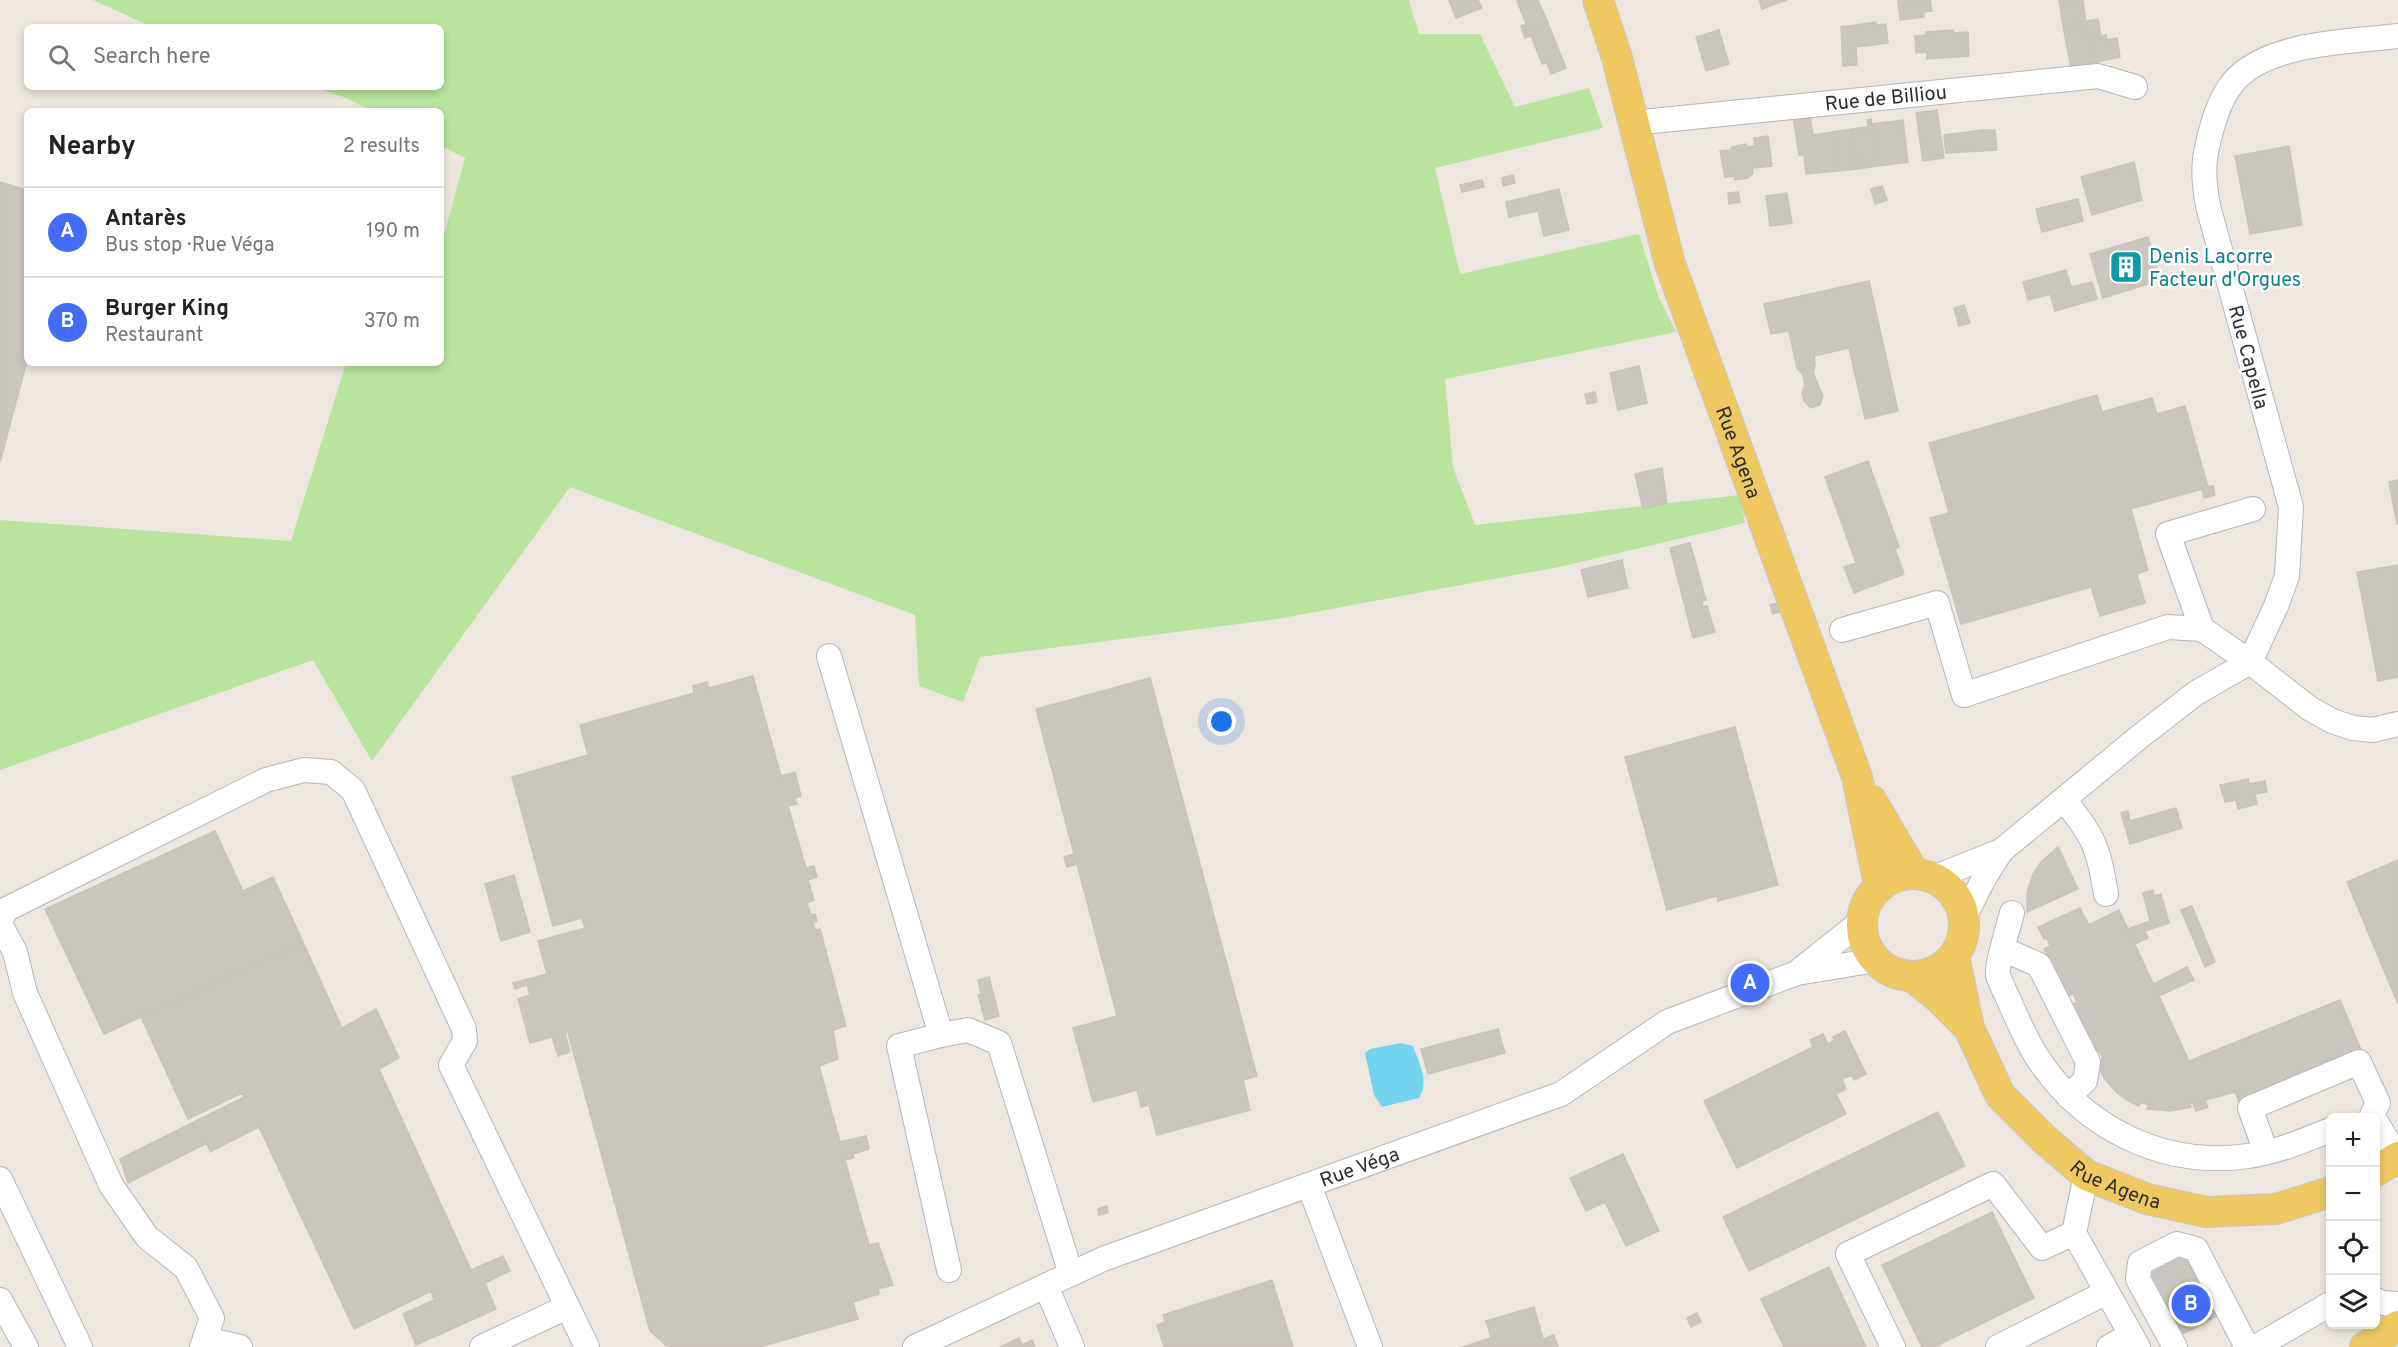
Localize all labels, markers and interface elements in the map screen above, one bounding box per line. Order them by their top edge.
search box [24,24,444,90]
icon: search [45,41,78,74]
text: Search here [93,44,211,71]
street label: Rue de Billiou [1824,80,1948,119]
text: Nearby [48,131,136,164]
text: 2 results [343,134,420,160]
text: Antarès [105,206,187,233]
text: A [60,219,75,245]
text: 190 m [366,219,420,245]
text: Bus stop · Rue Véga [105,233,274,259]
place label: Denis Lacorre Facteur d'Orgues [2149,245,2301,294]
building icon: Denis Lacorre Facteur d'Orgues [2108,249,2144,285]
text: Burger King [105,296,229,323]
street label: Rue Capella [2221,303,2273,412]
text: B [61,309,74,335]
text: 370 m [364,309,420,335]
text: Restaurant [105,323,204,349]
street label: Rue Agena [1708,403,1765,503]
your location [1207,707,1236,736]
pin: A [1730,960,1770,1006]
map controls [2326,1113,2380,1329]
button: + [2326,1113,2380,1167]
street label: Rue Véga [1317,1142,1403,1195]
street label: Rue Agena [2063,1156,2163,1217]
button: − [2326,1167,2380,1221]
button: locate [2326,1221,2380,1275]
button: layers [2326,1275,2380,1329]
pin: B [2172,1282,2210,1326]

